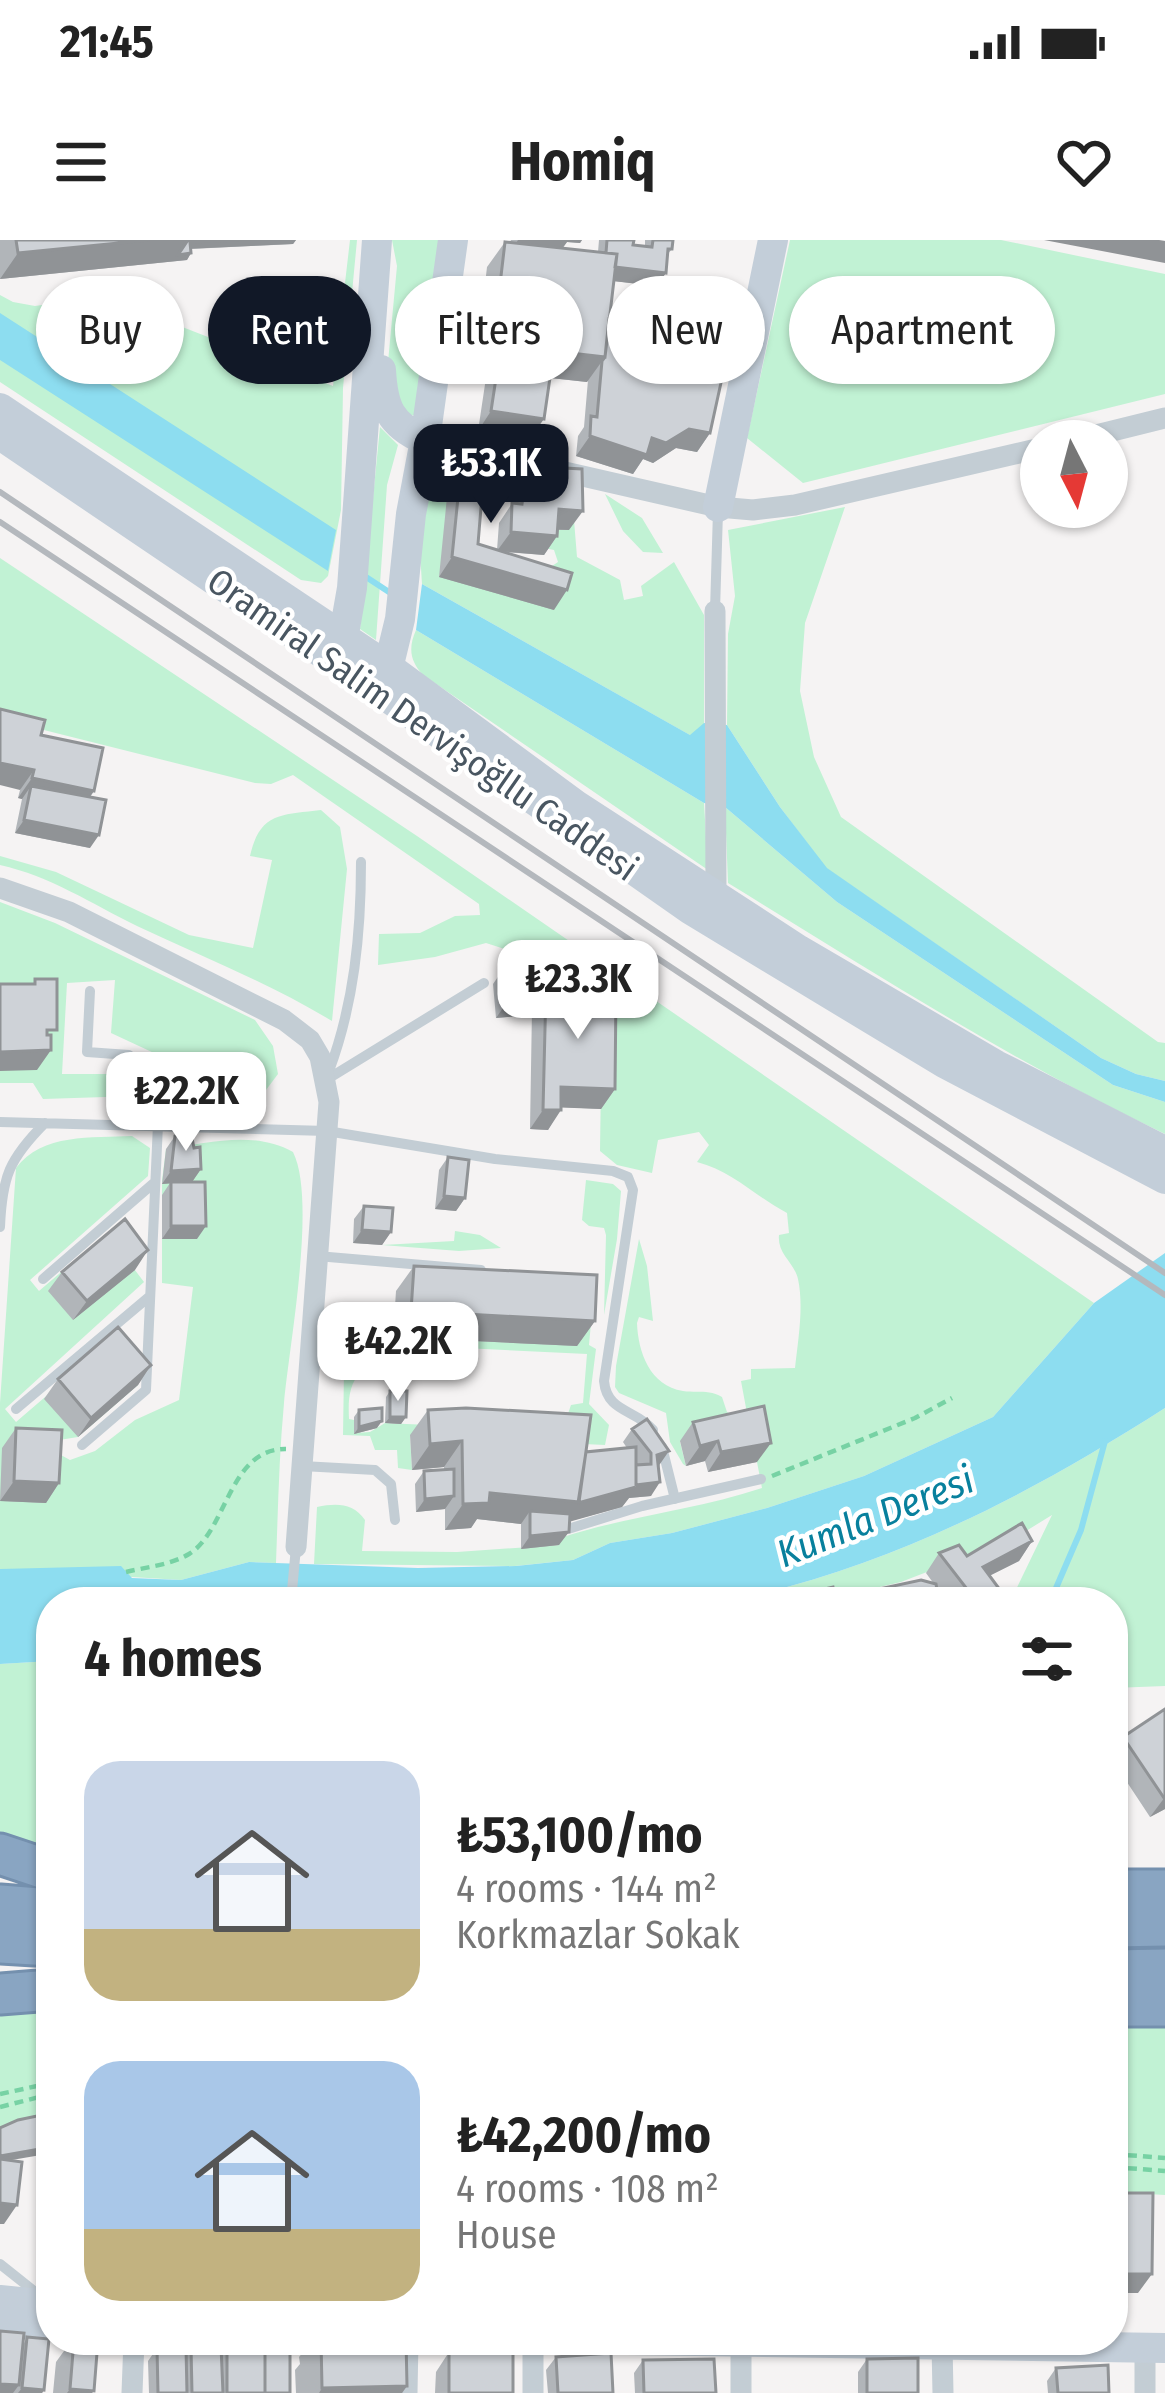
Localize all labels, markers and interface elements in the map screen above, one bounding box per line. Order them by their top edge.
text: 21:45 [60,15,154,69]
icon: menu [48,129,114,195]
icon: heart [1051,129,1117,195]
text: Homiq [510,130,655,194]
chip: Buy [36,276,184,384]
chip: Rent [208,276,371,384]
chip: Filters [395,276,583,384]
chip: New [607,276,765,384]
chip: Apartment [789,276,1055,384]
north arrow [1020,420,1128,528]
map controls [1020,420,1128,528]
pin: ₺53.1K [393,424,589,526]
text: ₺53.1K [440,440,542,486]
street label: Oramiral Salim Dervişoğllu Caddesi [199,559,646,891]
pin: ₺23.3K [480,940,676,1042]
text: ₺23.3K [524,956,632,1002]
pin: ₺22.2K [88,1052,284,1154]
text: ₺22.2K [133,1068,239,1114]
pin: ₺42.2K [300,1302,496,1404]
text: ₺42.2K [344,1318,452,1364]
water label: Kumla Deresi [770,1457,981,1577]
icon: filters [1014,1626,1080,1692]
text: 4 homes [84,1628,262,1690]
text: ₺53,100/mo [456,1804,703,1866]
icon: home [180,1809,324,1953]
text: 4 rooms · 144 m² [456,1866,717,1912]
text: Korkmazlar Sokak [456,1912,740,1958]
text: ₺42,200/mo [456,2104,711,2166]
icon: home [180,2109,324,2253]
text: 4 rooms · 108 m² [456,2166,719,2212]
text: House [456,2212,556,2258]

